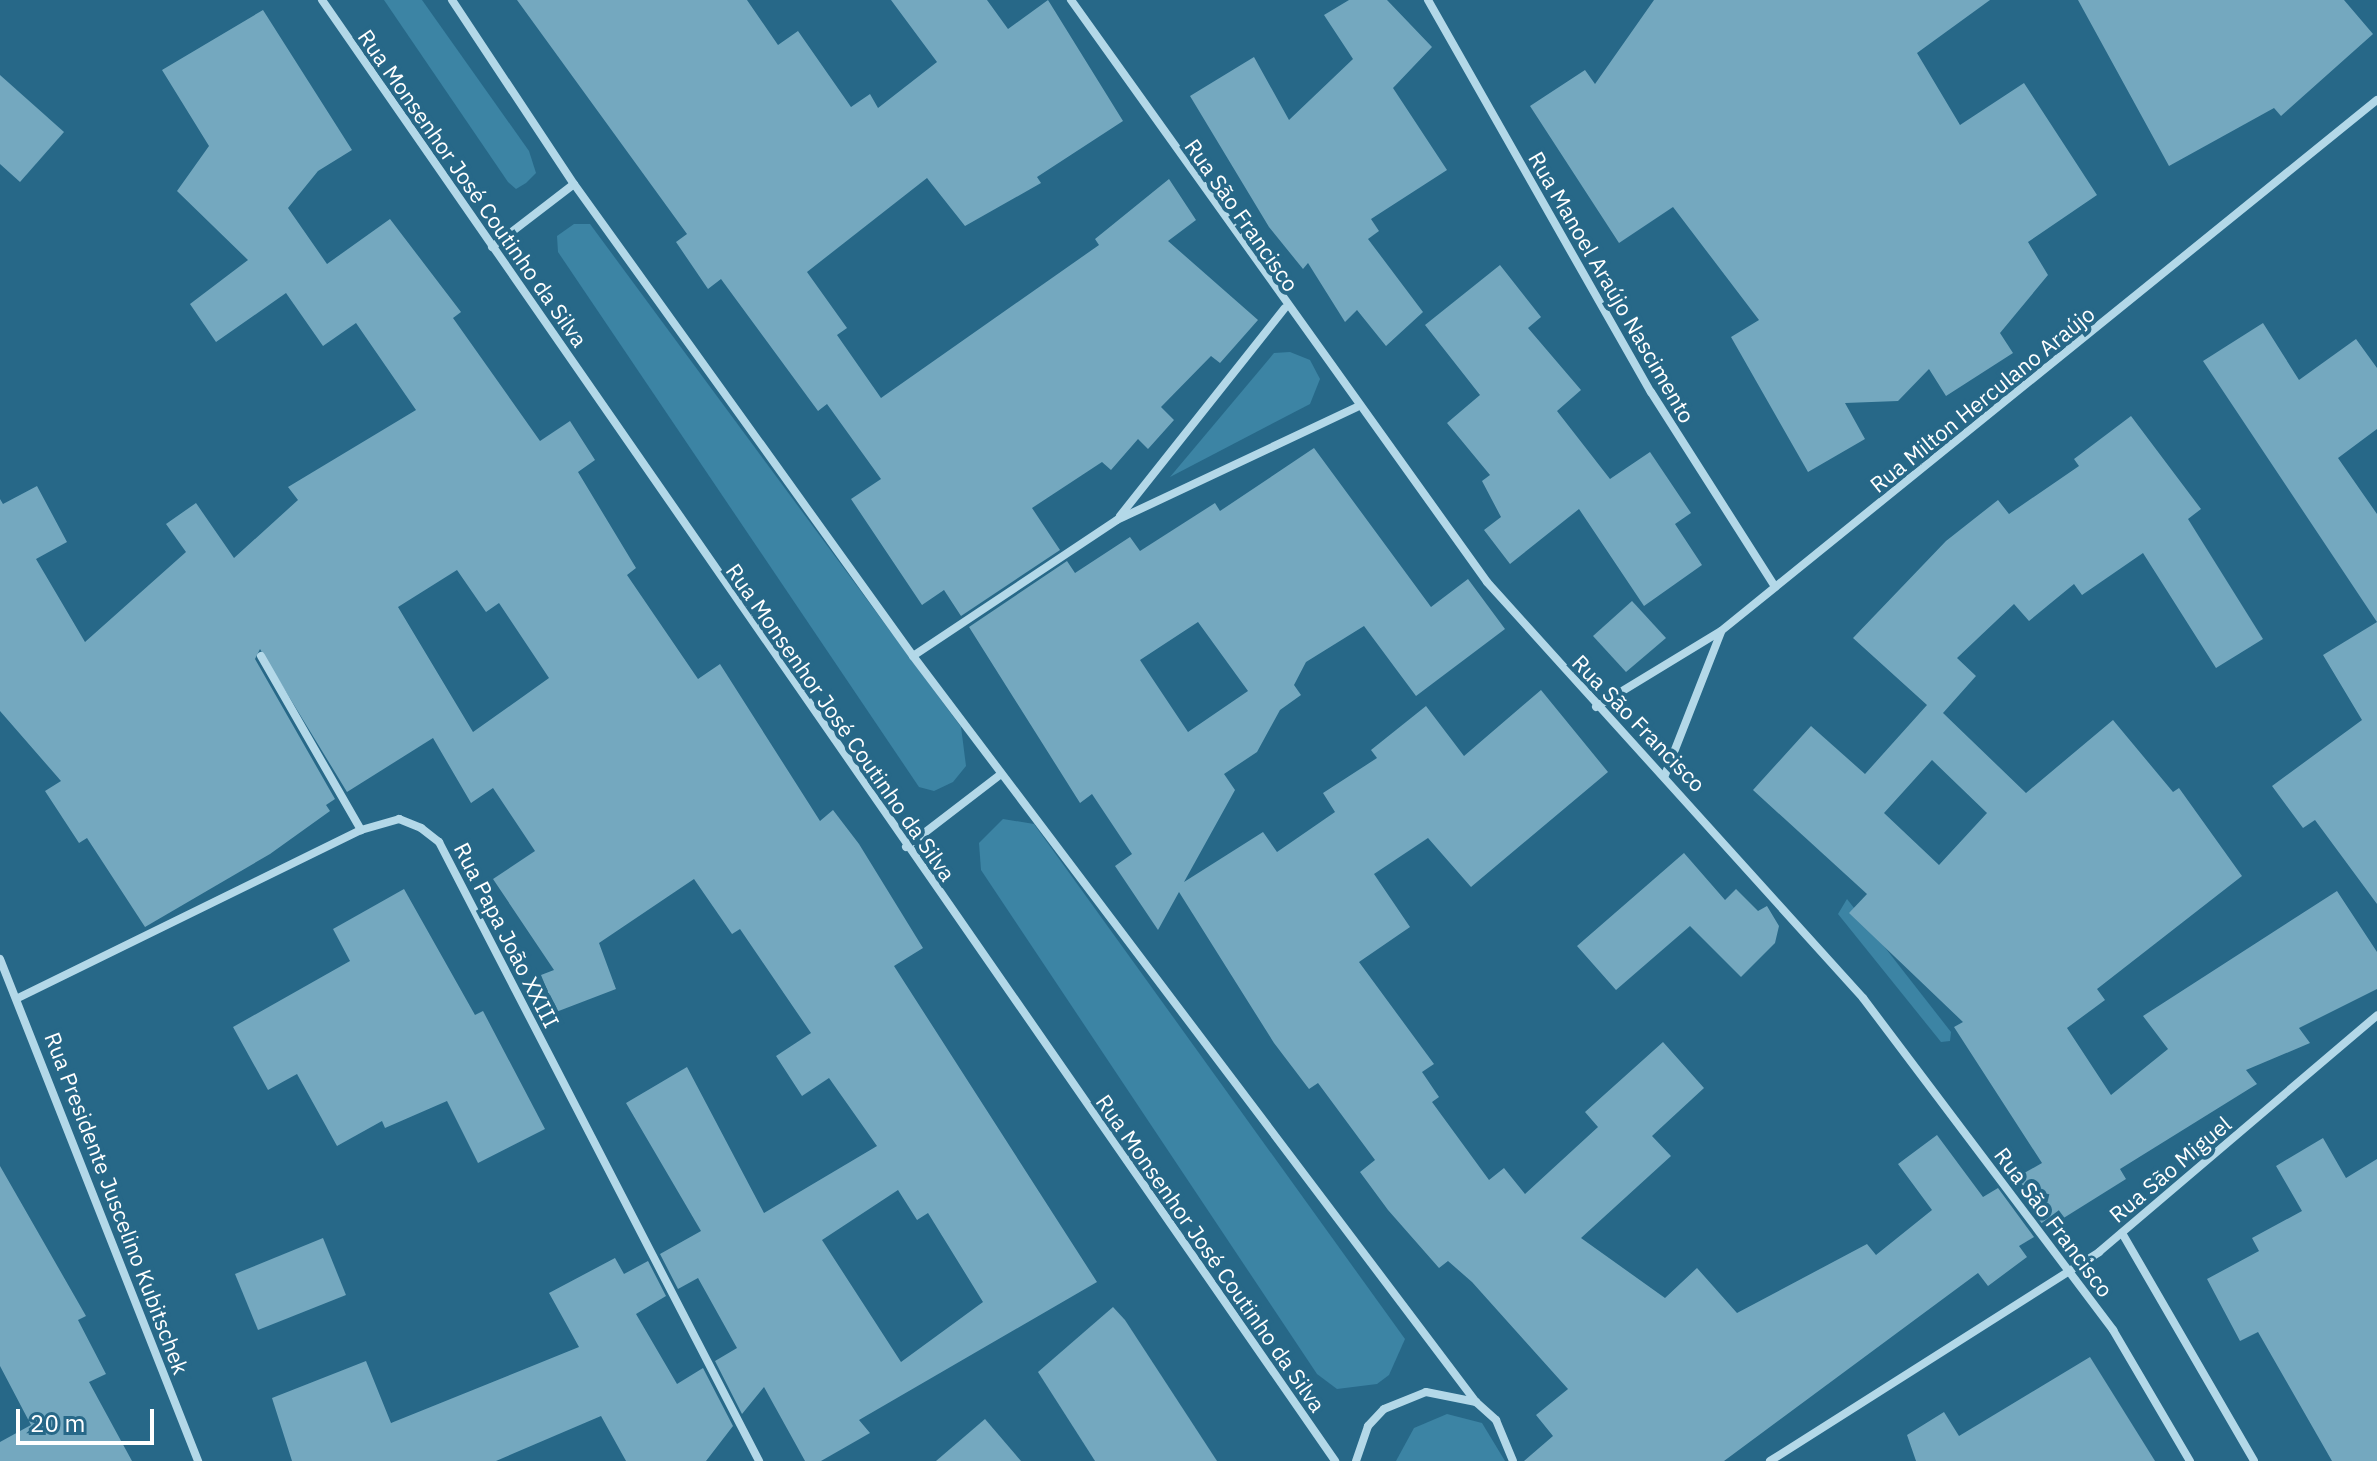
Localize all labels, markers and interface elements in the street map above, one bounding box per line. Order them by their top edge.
street label: Rua Monsenhor José Coutinho da Silva [353,24,593,352]
street label: Rua São Francisco [1180,134,1304,296]
street label: Rua Manoel Araújo Nascimento [1523,147,1701,427]
street label: Rua Milton Herculano Araújo [1864,300,2100,498]
street label: Rua Monsenhor José Coutinho da Silva [721,558,961,886]
street label: Rua São Francisco [1567,649,1711,797]
street label: Rua Papa João XXIII [449,838,565,1032]
street label: Rua Presidente Juscelino Kubitschek [39,1028,195,1378]
street label: Rua Monsenhor José Coutinho da Silva [1091,1089,1331,1417]
street label: Rua São Miguel [2104,1110,2236,1228]
street label: Rua São Francisco [1989,1142,2119,1302]
scale bar [20,1393,158,1443]
text: 20 m [30,1407,85,1439]

